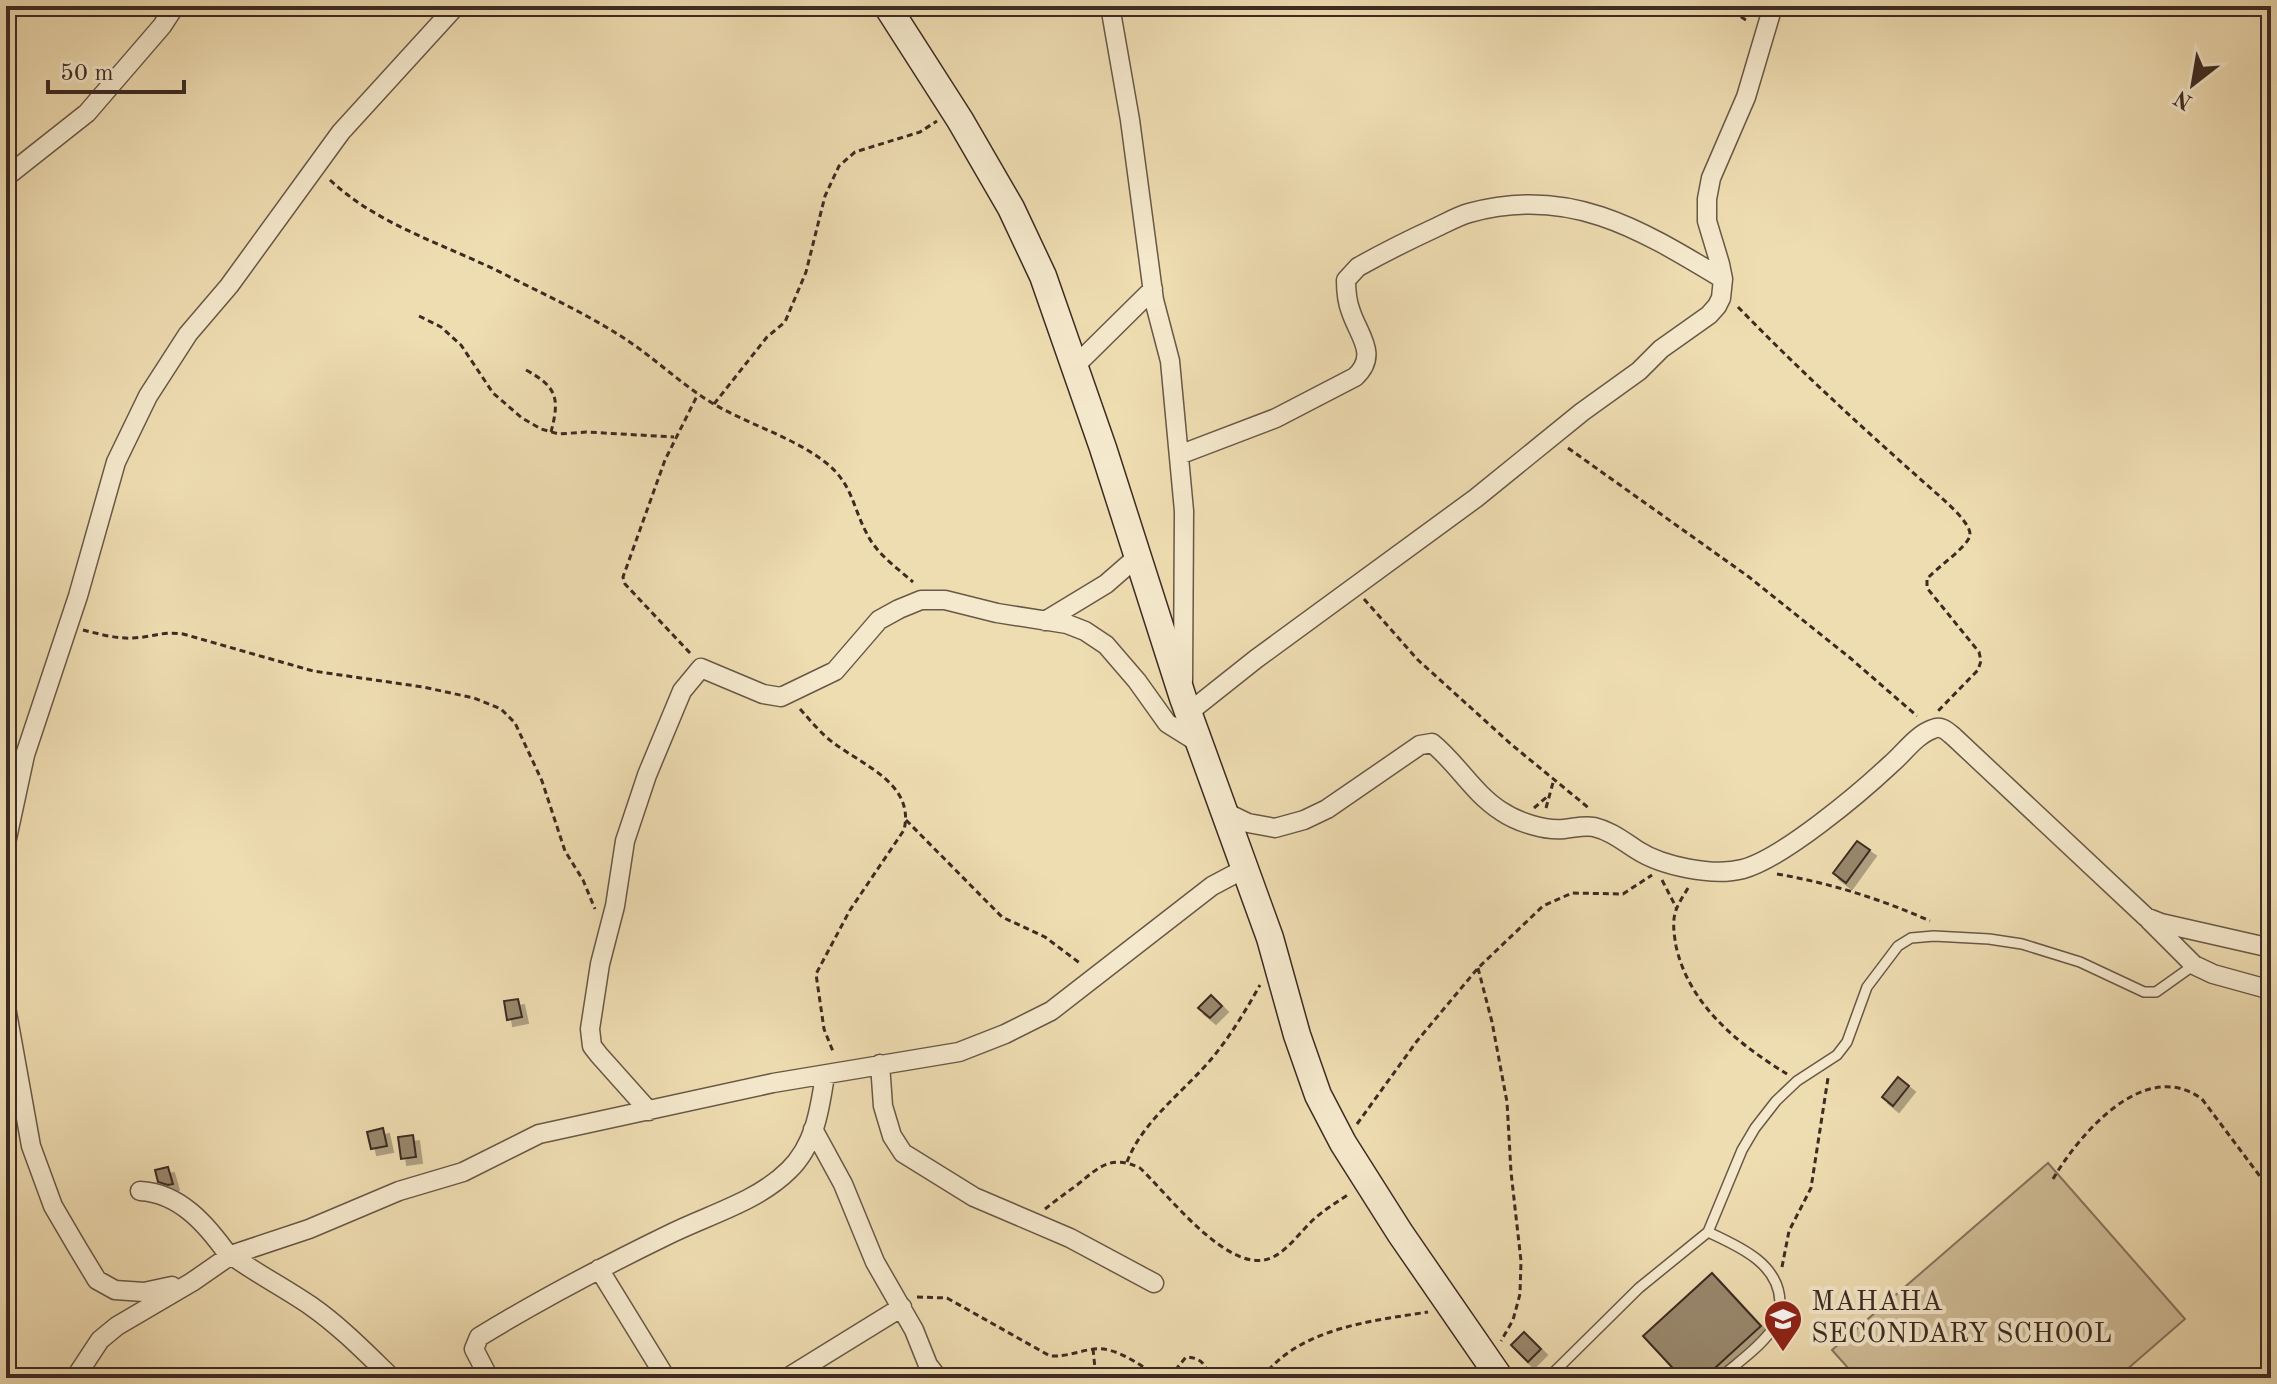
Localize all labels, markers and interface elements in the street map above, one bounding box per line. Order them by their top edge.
scale bar [48,44,184,94]
north arrow [2153,44,2233,124]
text: 50 m [60,62,114,86]
text: N [2171,86,2197,113]
place label: MAHAHA SECONDARY SCHOOL [1811,1289,2112,1349]
school or university icon: MAHAHA SECONDARY SCHOOL [1762,1298,1804,1353]

